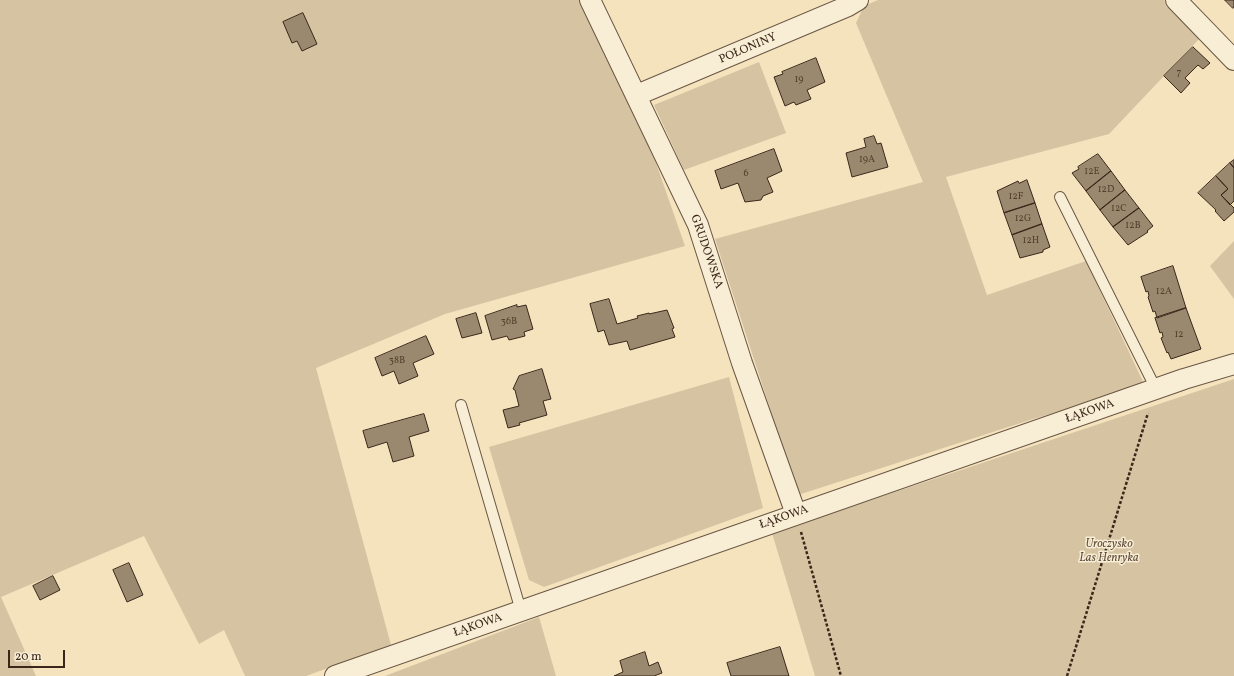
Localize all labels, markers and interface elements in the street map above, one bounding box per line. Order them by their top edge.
street label: POŁONINY [717,30,779,68]
house number: 7 [1177,67,1181,79]
house number: 19 [794,74,804,86]
house number: 19A [859,154,875,166]
house number: 12E [1084,166,1100,178]
house number: 6 [743,168,749,180]
house number: 12D [1098,184,1114,196]
house number: 12F [1009,191,1023,203]
house number: 12C [1111,203,1127,215]
street label: GRUDOWSKA [687,213,725,291]
house number: 12G [1015,213,1031,225]
house number: 12B [1125,220,1141,232]
house number: 12H [1023,235,1039,247]
house number: 12A [1156,286,1172,298]
house number: 36B [501,316,517,328]
house number: 12 [1174,329,1184,341]
house number: 38B [389,355,405,367]
street label: ŁĄKOWA [1064,397,1116,427]
street label: ŁĄKOWA [758,503,810,533]
park label: Uroczysko Las Henryka [1079,538,1139,566]
street label: ŁĄKOWA [452,611,504,641]
scale bar [10,642,67,668]
text: 20 m [15,649,42,665]

